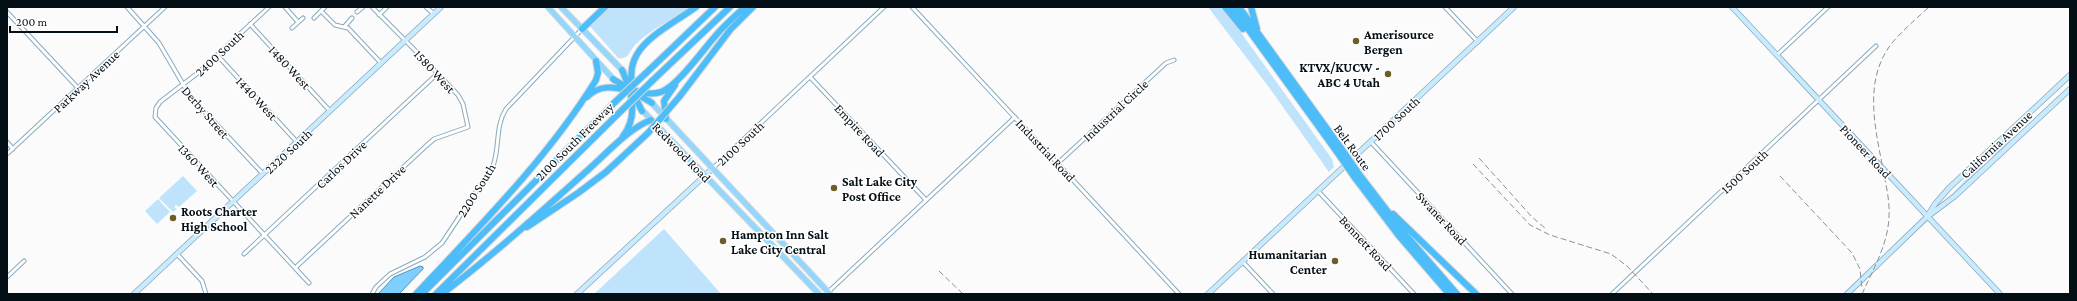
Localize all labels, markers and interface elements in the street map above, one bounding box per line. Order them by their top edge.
scale bar [10,8,117,34]
text: 200 m [16,15,48,29]
street label: 2400 South [192,27,247,80]
place label: Amerisource Bergen [1363,27,1434,57]
marker: Amerisource Bergen [1351,36,1361,46]
street label: 1480 West [266,42,314,93]
street label: Parkway Avenue [50,47,123,116]
street label: 1580 West [411,47,459,97]
place label: KTVX/KUCW - ABC 4 Utah [1299,60,1381,90]
marker: KTVX/KUCW - ABC 4 Utah [1383,69,1393,79]
street label: 1440 West [233,74,281,124]
street label: Industrial Circle [1080,76,1151,144]
street label: Derby Street [179,83,233,142]
street label: 1700 South [1370,93,1423,144]
street label: 2100 South Freeway [532,98,617,184]
street label: Empire Road [831,101,888,160]
street label: California Avenue [1957,107,2035,181]
street label: Industrial Road [1013,116,1079,185]
street label: 2100 South [714,118,767,169]
street label: Redwood Road [649,119,714,186]
street label: Belt Route [1331,121,1374,173]
street label: Pioneer Road [1837,121,1894,182]
street label: 2320 South [262,126,315,177]
street label: Carlos Drive [313,137,370,192]
street label: 1360 West [175,141,223,190]
street label: 1500 South [1718,146,1771,197]
street label: Nanette Drive [346,161,409,221]
street label: 2200 South [454,161,499,220]
place label: Salt Lake City Post Office [842,174,918,204]
marker: Salt Lake City Post Office [829,183,839,193]
street label: Swaner Road [1413,189,1470,248]
place label: Roots Charter High School [181,204,258,234]
marker: Roots Charter High School [168,213,178,223]
street label: Bennett Road [1336,213,1395,274]
place label: Hampton Inn Salt Lake City Central [731,227,829,257]
marker: Hampton Inn Salt Lake City Central [718,236,728,246]
place label: Humanitarian Center [1248,247,1328,277]
marker: Humanitarian Center [1330,256,1340,266]

